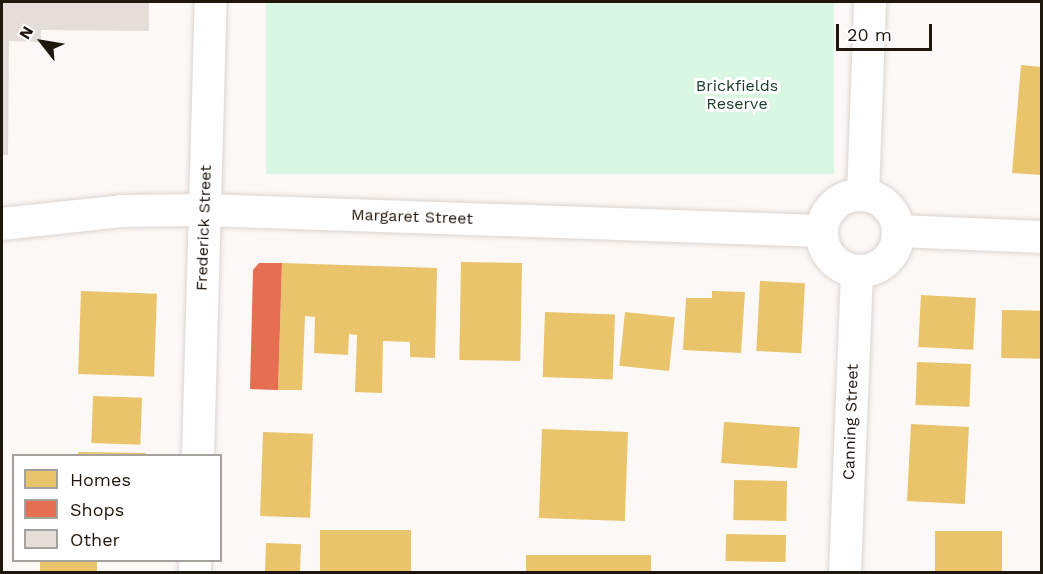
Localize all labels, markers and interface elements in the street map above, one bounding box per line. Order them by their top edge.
north arrow [12,12,72,72]
scale bar [839,12,935,50]
text: N [15,23,37,42]
text: 20 m [847,24,892,45]
park label: Brickfields Reserve [696,76,778,114]
street label: Frederick Street [192,165,216,291]
street label: Margaret Street [351,205,473,229]
street label: Canning Street [839,364,863,480]
legend [12,454,222,562]
text: Homes [70,469,131,490]
text: Shops [70,499,124,520]
text: Other [70,529,120,550]

